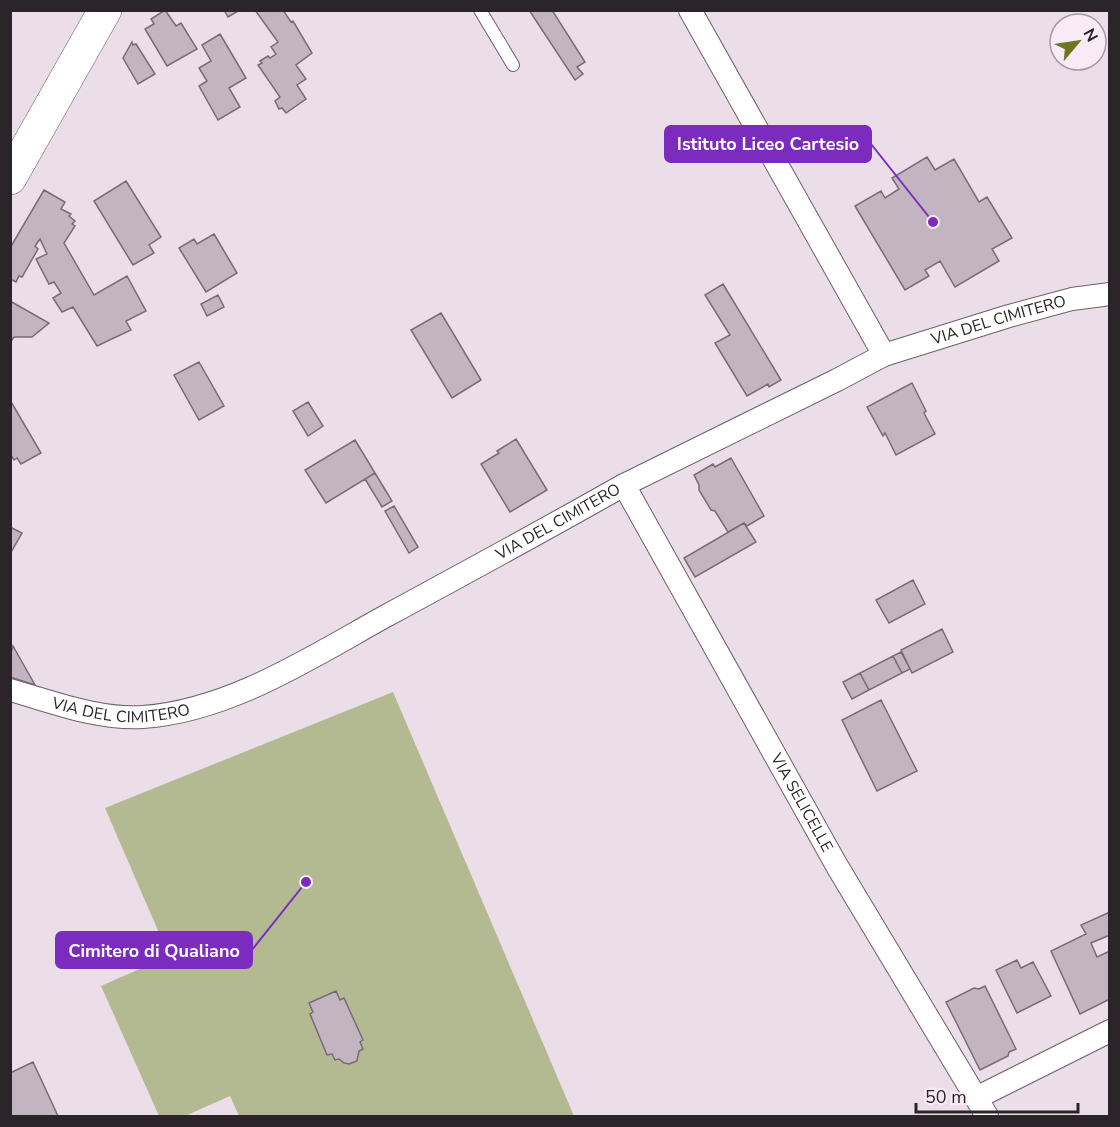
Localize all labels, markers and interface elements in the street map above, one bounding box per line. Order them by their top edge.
north arrow [1048,12,1108,72]
text: N [1078,25,1103,46]
callout: Istituto Liceo Cartesio [665,126,871,162]
text: Istituto Liceo Cartesio [677,132,859,156]
street label: VIA DEL CIMITERO [928,290,1068,351]
street label: VIA DEL CIMITERO [491,478,624,566]
street label: VIA DEL CIMITERO [48,692,192,728]
street label: VIA SELICELLE [765,749,838,856]
callout: Cimitero di Qualiano [56,932,252,968]
text: Cimitero di Qualiano [68,939,240,963]
scale bar [916,1076,1078,1114]
text: 50 m [925,1085,967,1109]

